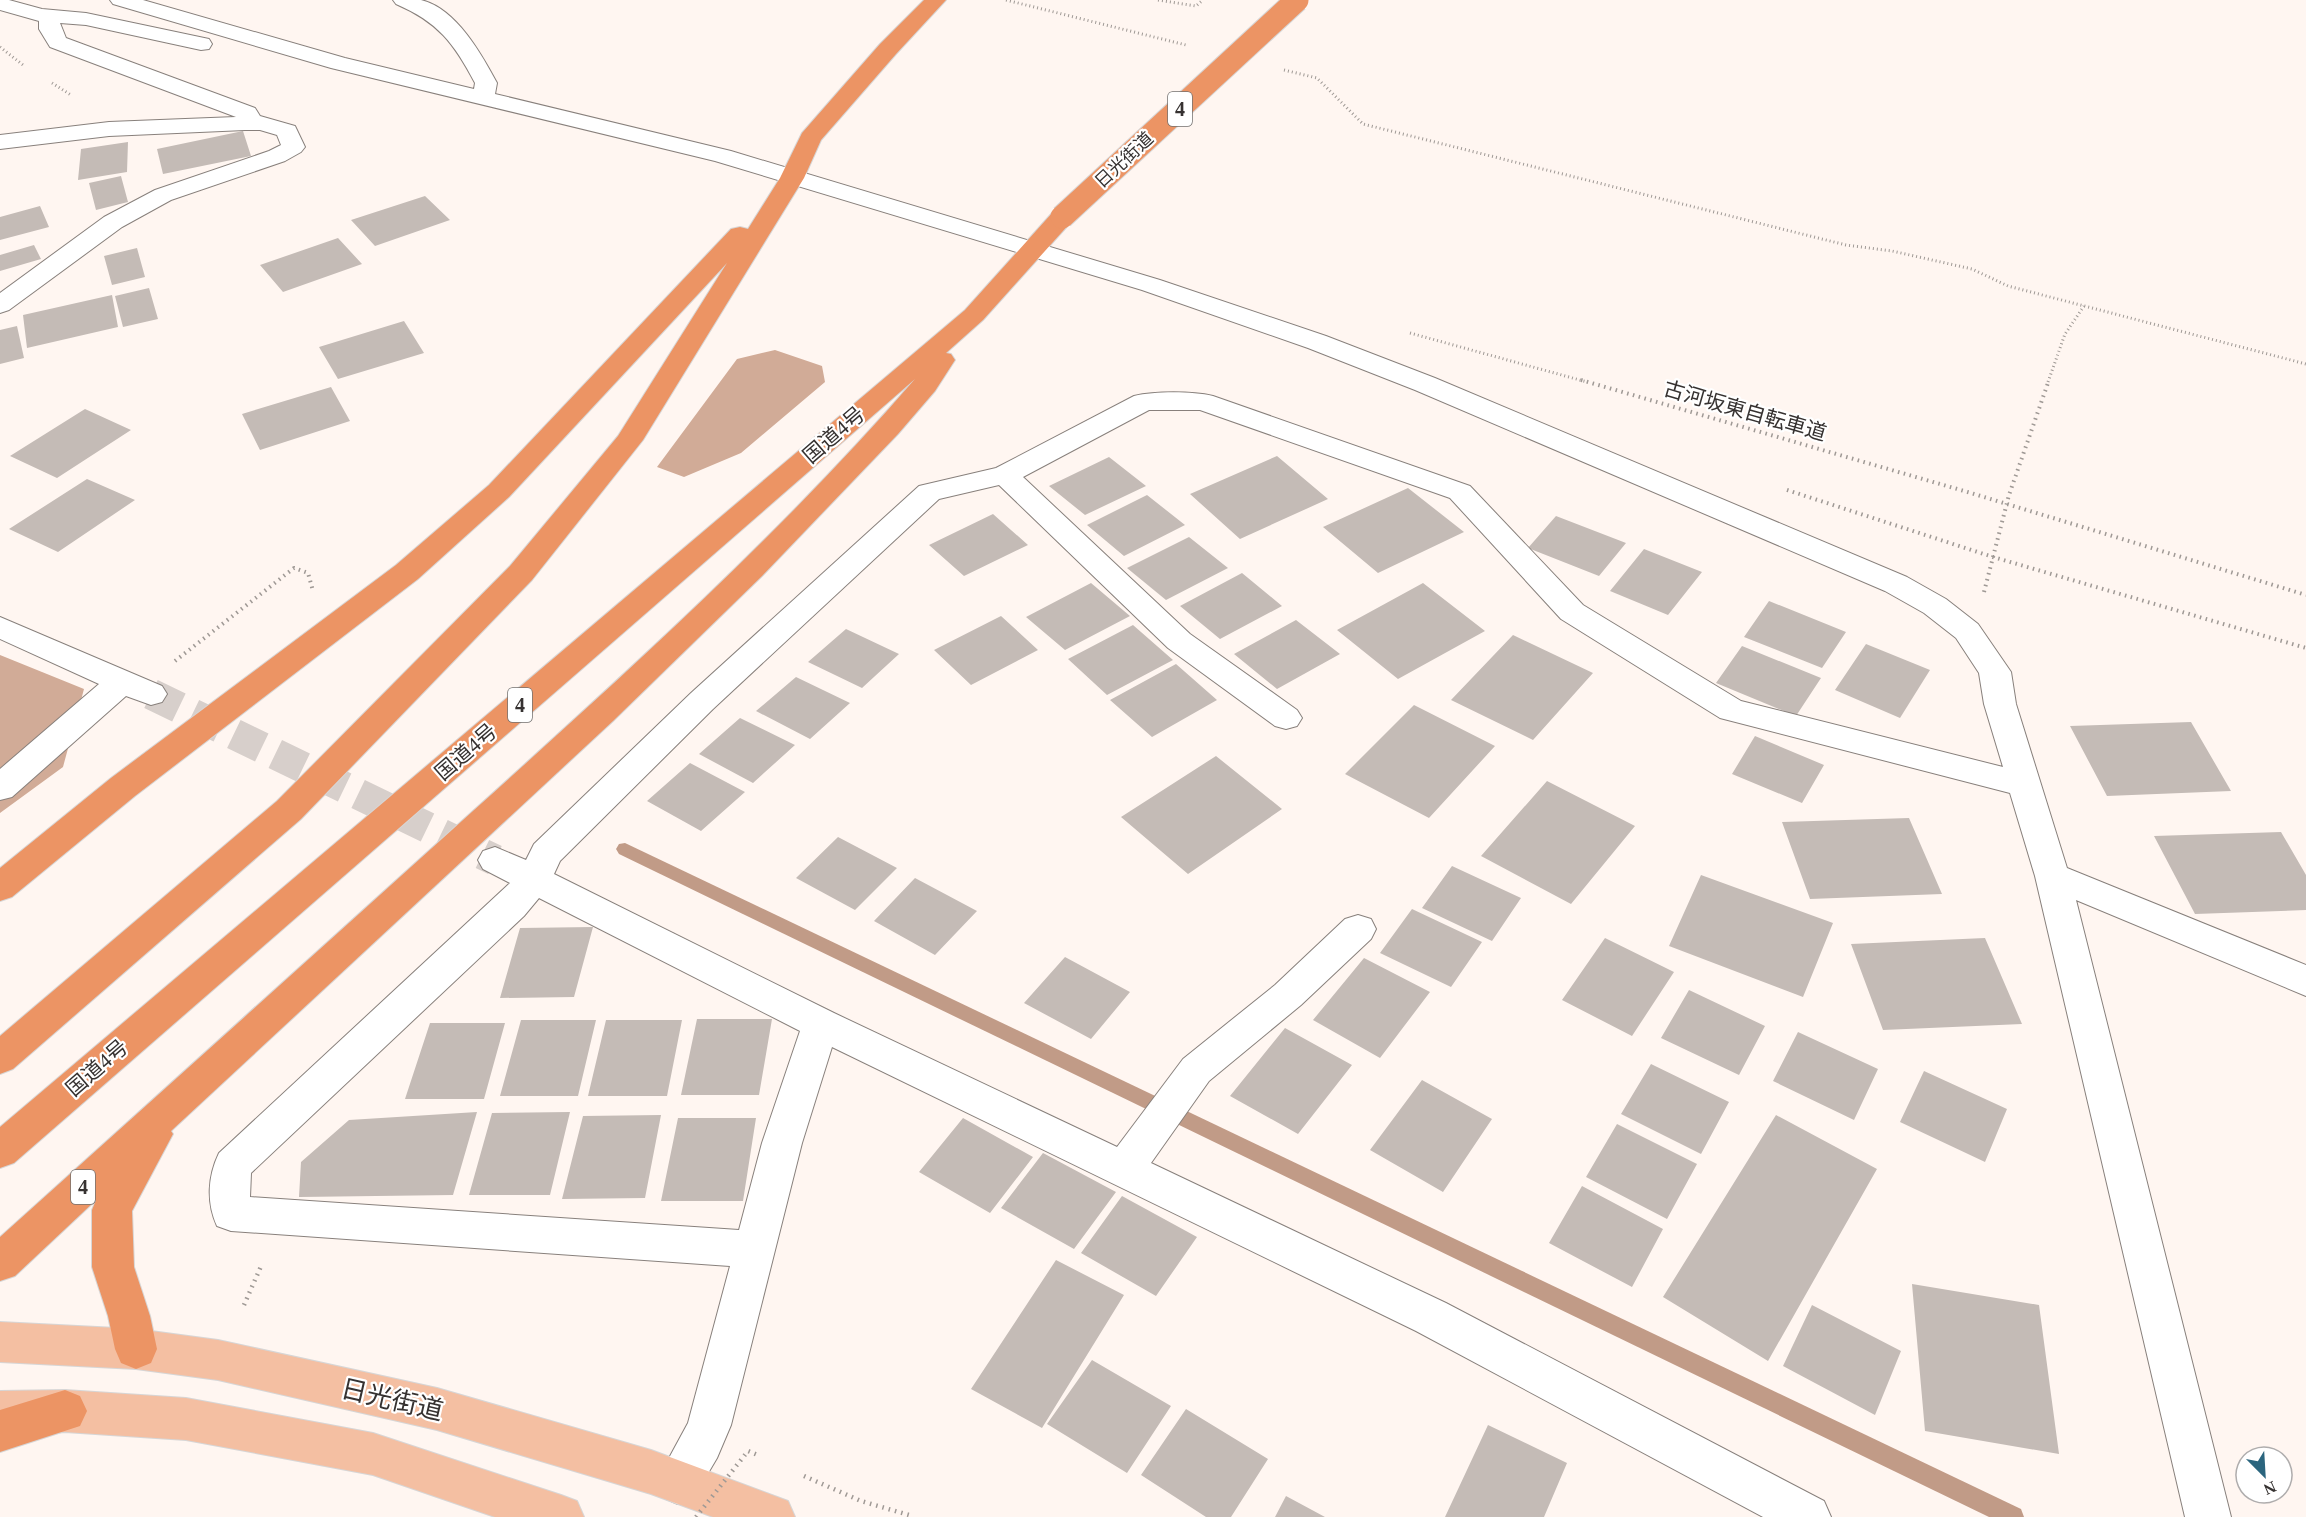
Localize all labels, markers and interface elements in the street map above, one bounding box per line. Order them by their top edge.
road number: 4 [1168,92,1192,126]
street label: 日光街道 [1091,128,1157,192]
street label: 古河坂東自転車道 [1661,376,1829,446]
street label: 国道4号 [798,402,870,468]
road number: 4 [508,688,532,722]
street label: 国道4号 [430,719,502,785]
street label: 国道4号 [61,1035,133,1101]
road number: 4 [71,1170,95,1204]
street label: 日光街道 [338,1374,446,1426]
north arrow [2234,1445,2294,1505]
text: N [2261,1478,2279,1499]

